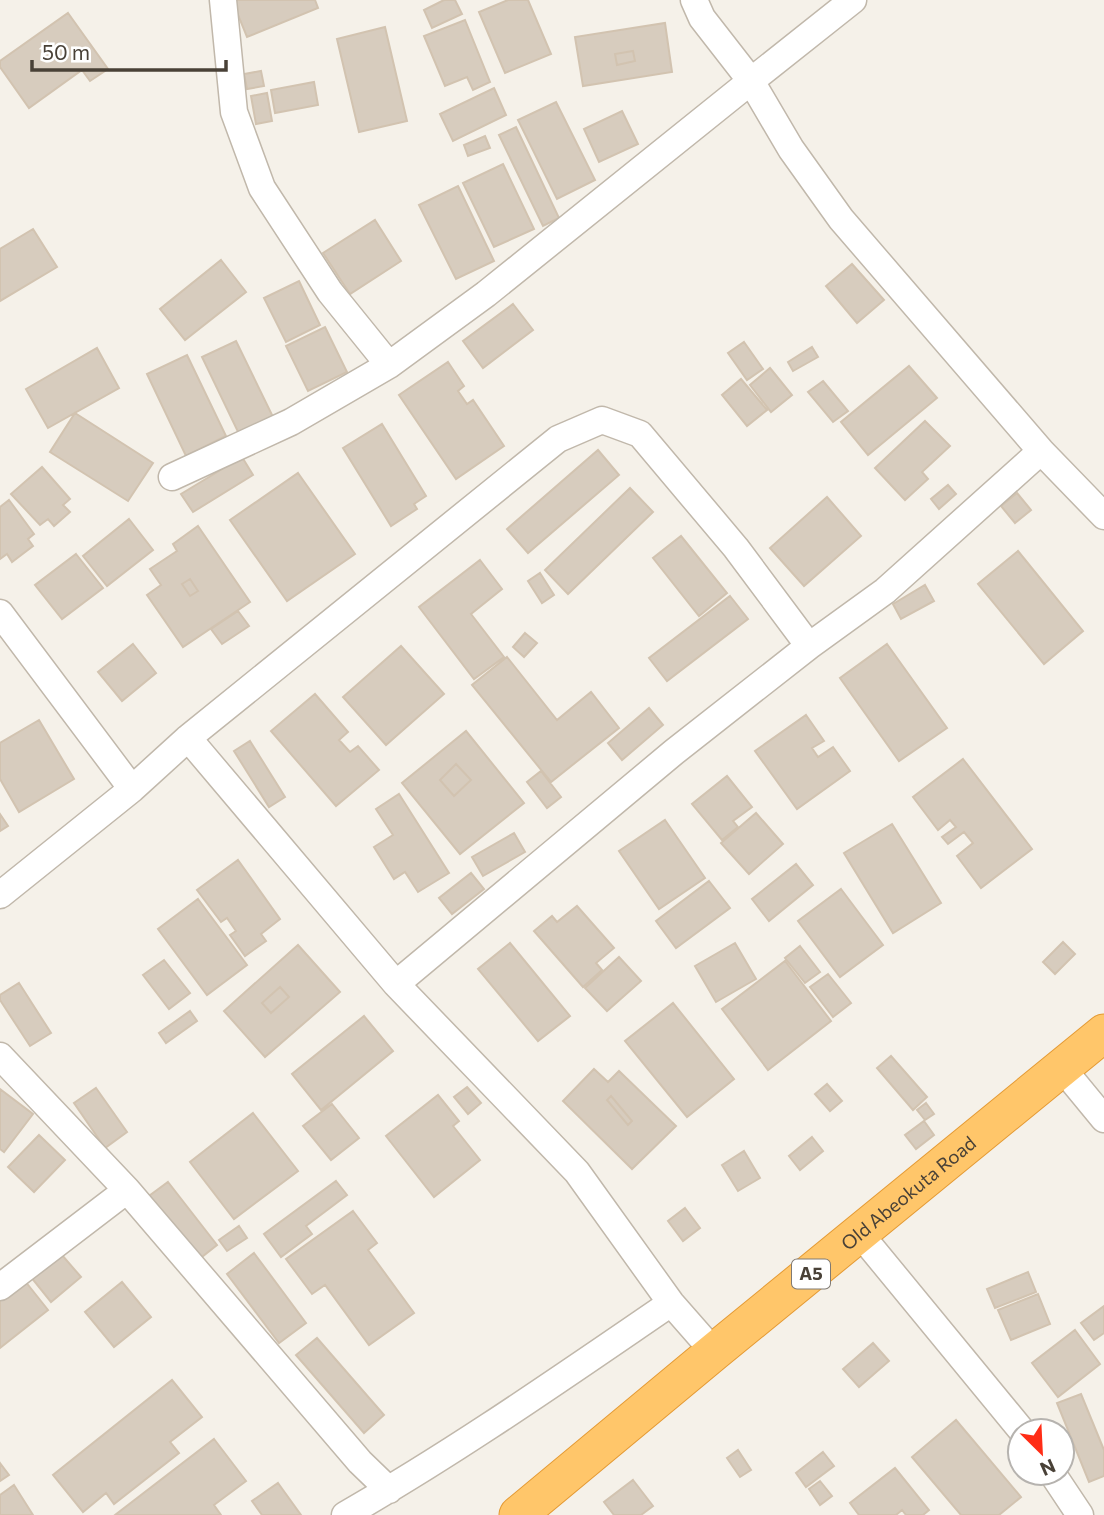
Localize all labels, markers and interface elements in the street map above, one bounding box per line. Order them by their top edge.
scale bar [32,28,226,72]
text: 50 m [42,39,90,64]
street label: Old Abeokuta Road [836,1131,980,1255]
road number: A5 [792,1260,830,1288]
north arrow [1006,1417,1076,1487]
text: N [1037,1455,1059,1481]

